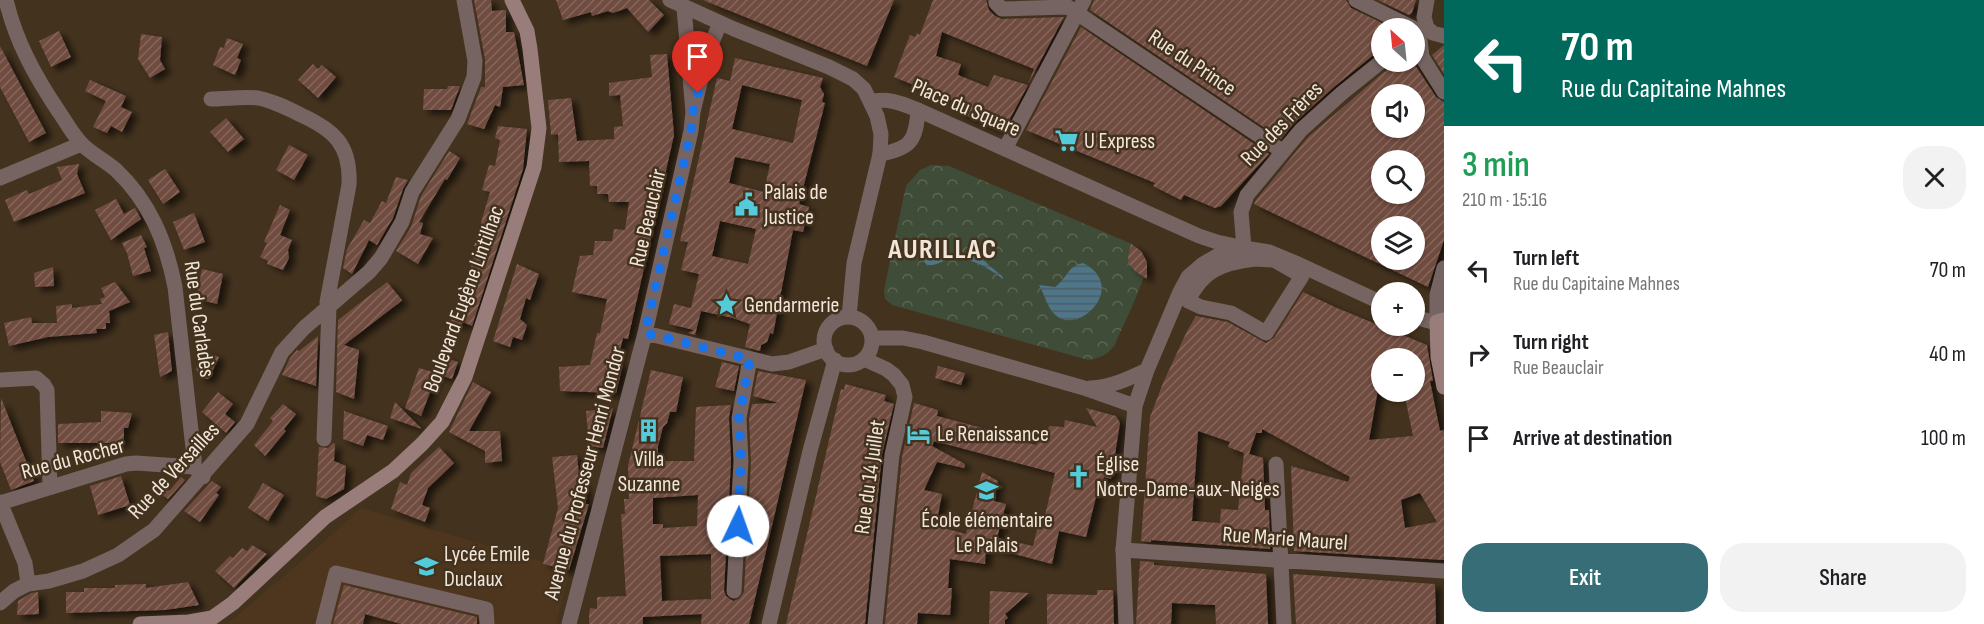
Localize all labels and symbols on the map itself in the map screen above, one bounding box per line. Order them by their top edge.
north arrow [1371,18,1425,72]
street label: Rue du Prince [1143,24,1241,102]
pin [672,31,723,93]
street label: Place du Square [907,73,1025,143]
street label: Rue des Frères [1235,76,1329,172]
supermarket icon: U Express [1053,128,1079,154]
place label: U Express [1084,128,1155,155]
street label: Rue Beauclair [624,166,672,270]
place label: Palais de Justice [763,179,828,231]
public building icon: Palais de Justice [733,192,759,218]
street label: Boulevard Eugène Lintilhac [418,202,510,396]
district label: AURILLAC [887,233,998,266]
street label: Rue du Carladès [177,259,221,379]
place icon: Gendarmerie [713,292,739,318]
place label: Gendarmerie [744,292,839,319]
street label: Avenue du Professeur Henri Mondor [538,343,632,604]
street label: Rue de Versailles [122,417,226,525]
building icon: Villa Suzanne [636,417,662,443]
street label: Rue du 14 Juillet [849,418,891,536]
hotel icon: Le Renaissance [906,421,932,447]
place label: Le Renaissance [937,421,1049,448]
street label: Rue du Rocher [18,432,128,486]
place label: Villa Suzanne [618,446,680,498]
place label: Église Notre-Dame-aux-Neiges [1096,451,1280,503]
church icon: Église Notre-Dame-aux-Neiges [1065,464,1091,490]
school or university icon: École élémentaire Le Palais [974,478,1000,504]
position arrow [706,494,770,558]
place label: École élémentaire Le Palais [921,507,1053,559]
street label: Rue Marie Maurel [1221,521,1349,557]
place label: Lycée Emile Duclaux [444,541,530,593]
school or university icon: Lycée Emile Duclaux [413,554,439,580]

